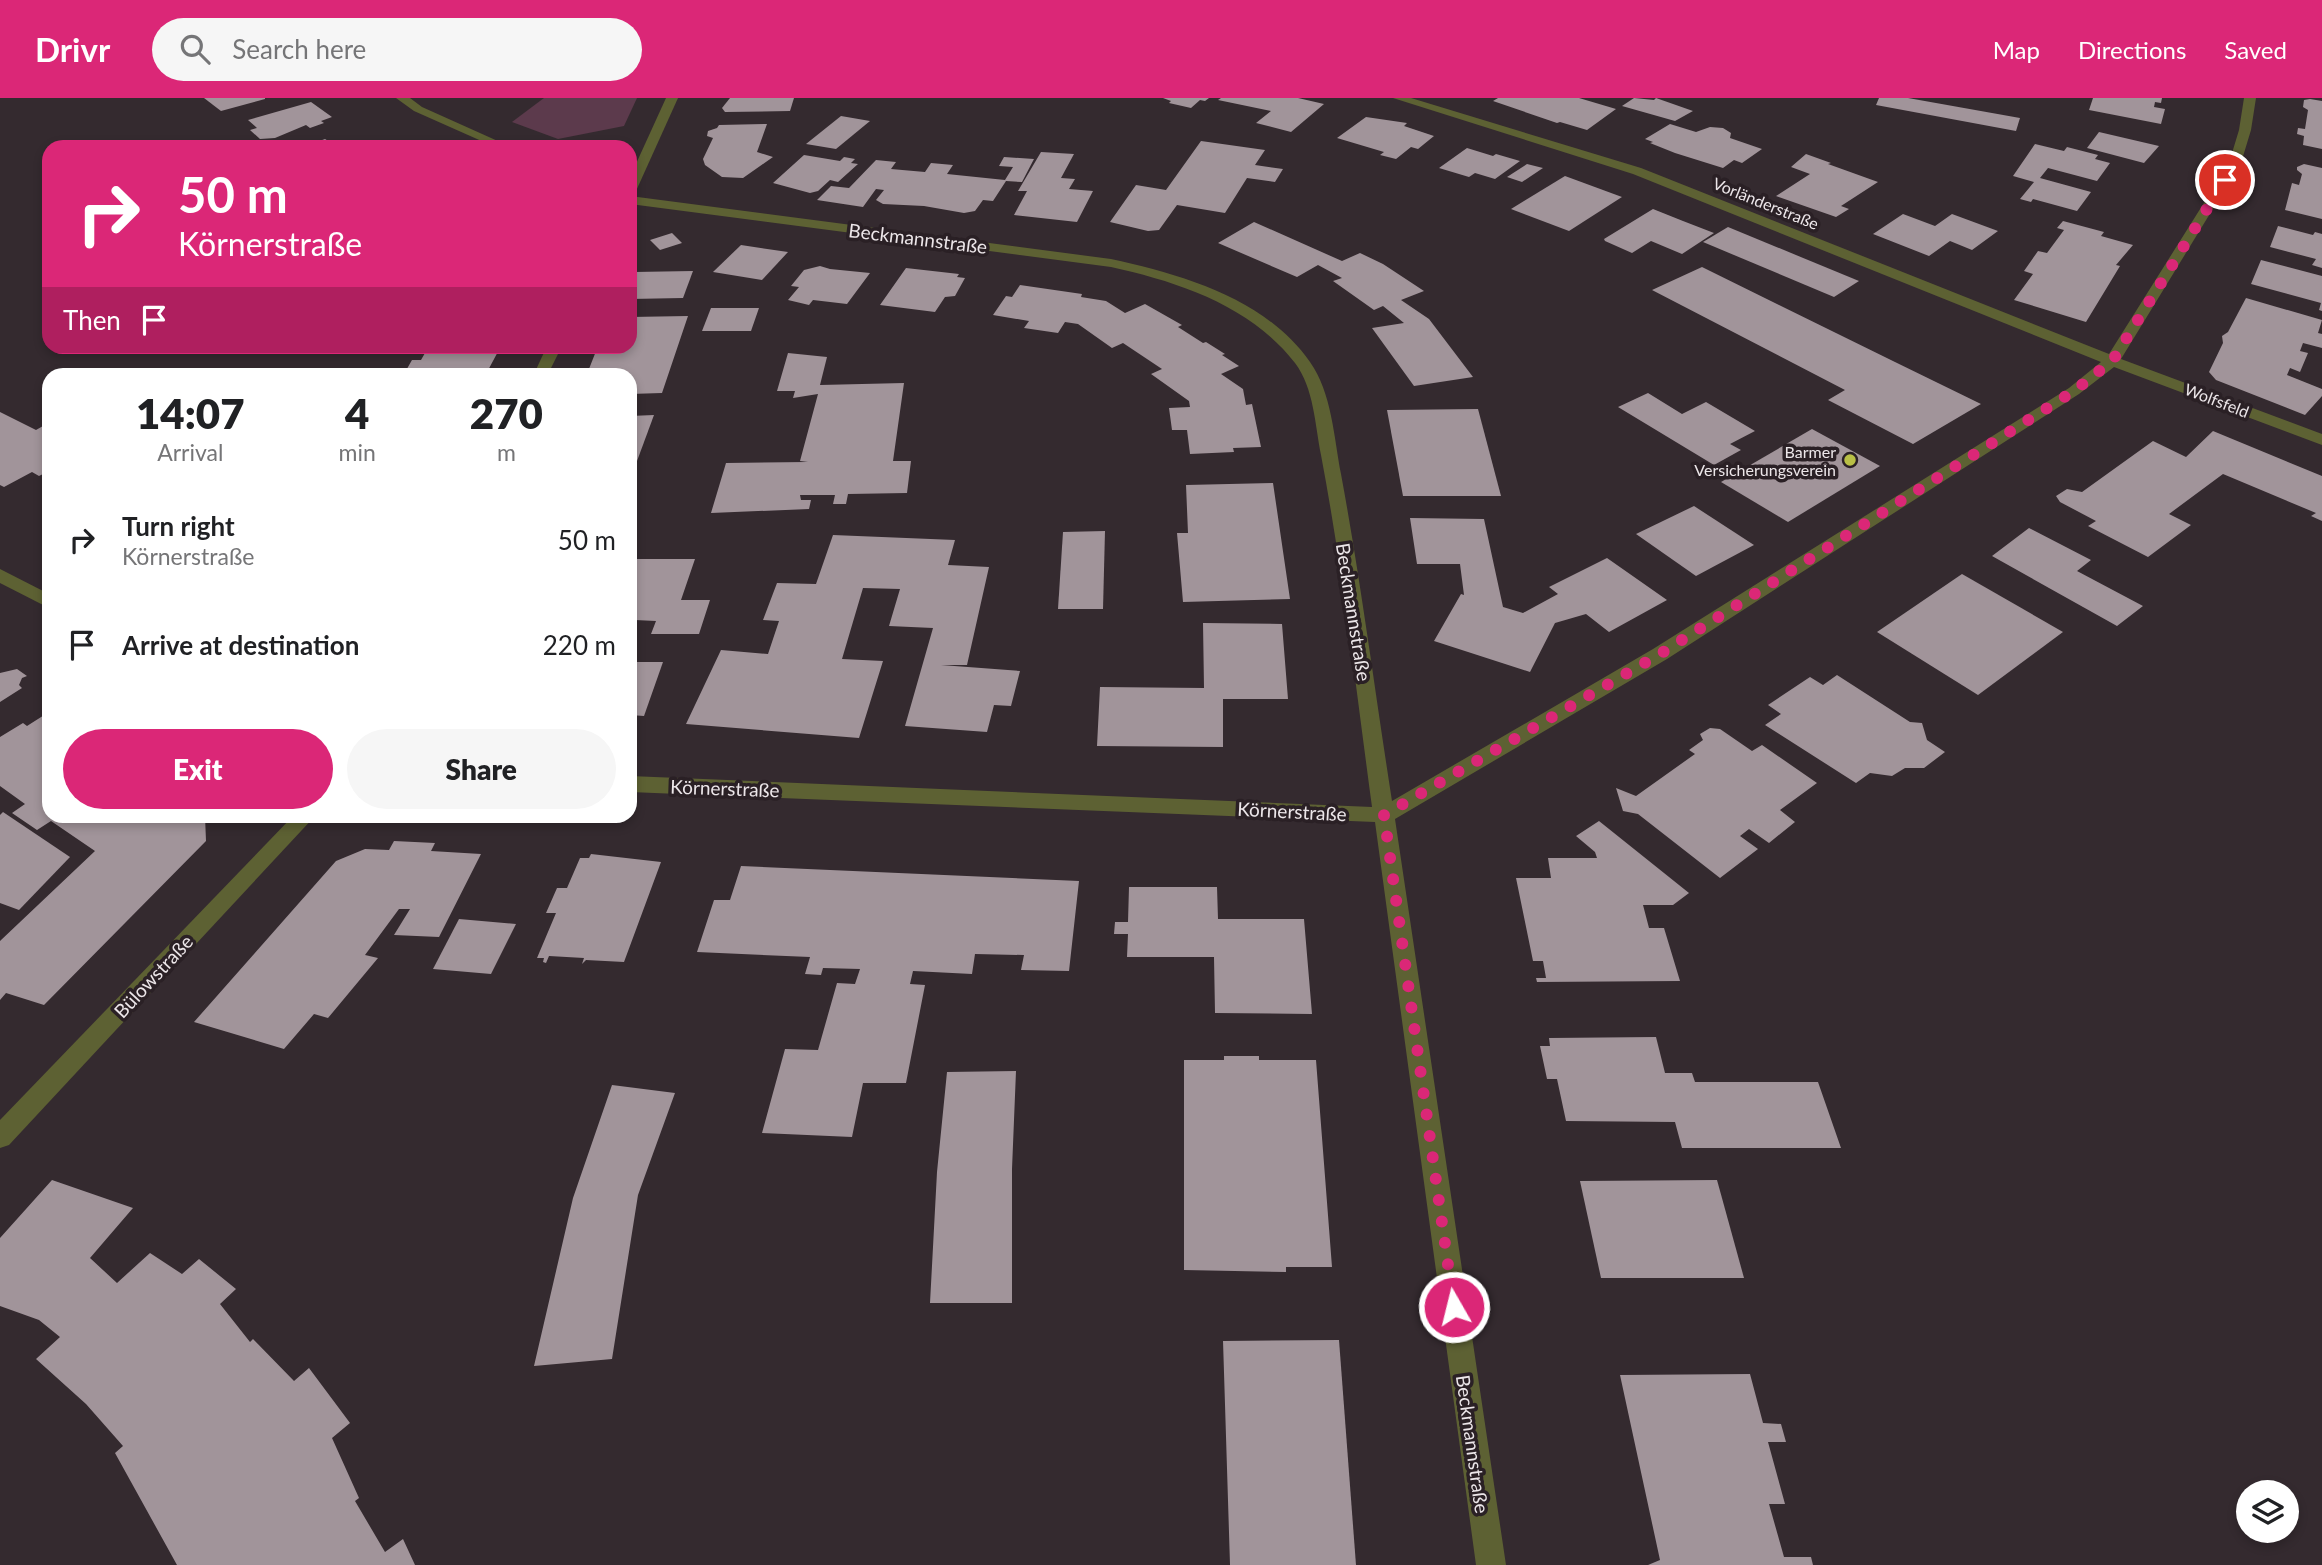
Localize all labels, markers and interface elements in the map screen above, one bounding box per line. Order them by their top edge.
search box [152,18,642,81]
text: Drivr [35,29,110,69]
icon: search [176,30,214,68]
text: Search here [232,33,366,65]
text: Map [1993,35,2040,64]
text: Directions [2078,35,2186,64]
text: Saved [2224,35,2287,64]
pin [2195,150,2255,210]
icon: arrive [2206,161,2244,199]
text: 50 m [178,165,288,223]
icon: right [63,168,154,259]
street label: Vorländerstraße [1710,173,1822,233]
street label: Beckmannstraße [847,218,989,258]
text: Körnerstraße [178,224,362,263]
icon: arrive [135,301,173,339]
text: Then [63,304,121,336]
street label: Wolfsfeld [2182,379,2252,421]
text: 14:07 [136,388,245,438]
text: 4 [345,388,369,438]
text: 270 [470,388,543,438]
text: Arrival [157,438,223,466]
text: min [339,438,376,466]
text: m [497,438,516,466]
place label: Barmer Versicherungsverein [1694,442,1836,479]
marker: Barmer Versicherungsverein [1842,452,1858,468]
text: Turn right [122,510,235,542]
icon: right [63,521,101,559]
text: 50 m [558,524,616,556]
street label: Beckmannstraße [1332,541,1376,683]
text: Körnerstraße [122,542,254,570]
icon: arrive [63,626,101,664]
text: Arrive at destination [122,629,359,661]
text: 220 m [543,629,616,661]
button: Exit [63,729,333,809]
button: Share [347,729,616,809]
street label: Körnerstraße [670,775,780,801]
street label: Körnerstraße [1237,797,1347,825]
street label: Bülowstraße [109,930,197,1022]
position arrow [1417,1270,1491,1344]
street label: Beckmannstraße [1452,1373,1494,1515]
map controls [2236,1480,2299,1543]
button: layers [2236,1480,2299,1543]

